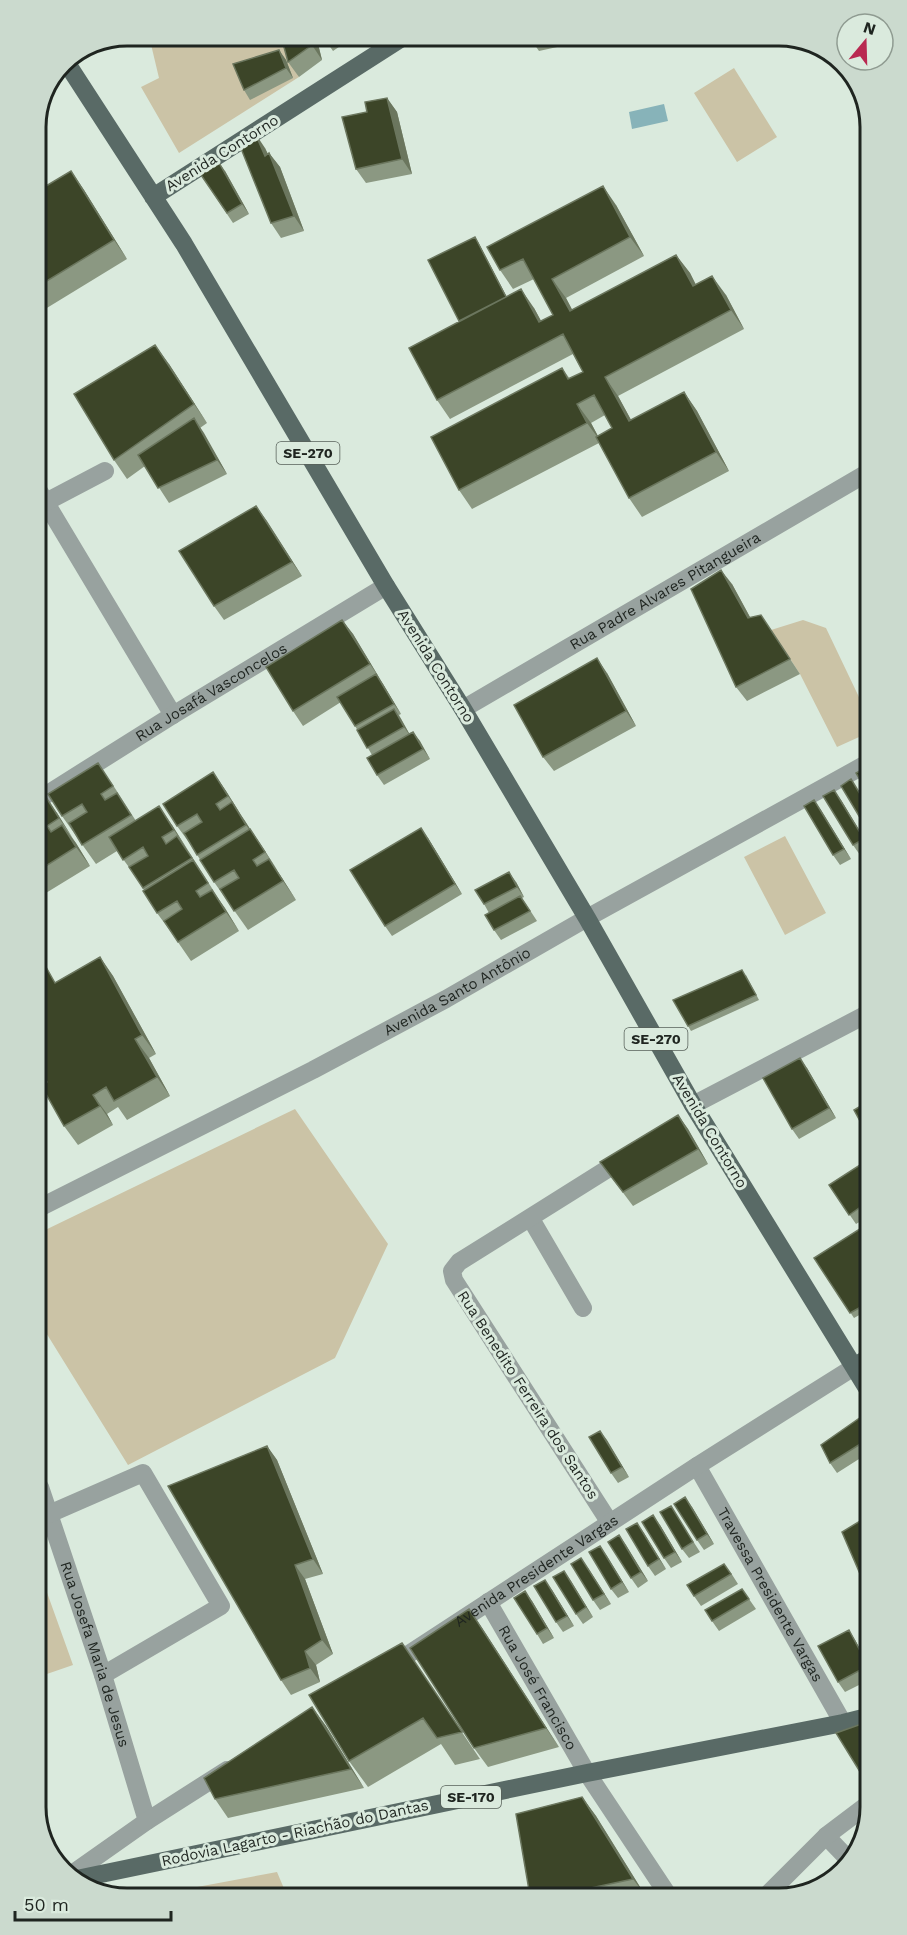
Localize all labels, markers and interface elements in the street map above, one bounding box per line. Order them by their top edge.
north arrow [835,12,895,72]
text: N [861,17,878,39]
street label: Avenida Contorno [162,111,282,195]
road number: SE-270 [276,442,340,464]
street label: Rua Padre Alvares Pitangueira [566,528,764,654]
street label: Avenida Contorno [394,606,478,726]
street label: Rua Josafá Vasconcelos [132,639,290,745]
street label: Avenida Santo Antônio [381,943,534,1040]
road number: SE-270 [624,1028,688,1050]
street label: Avenida Contorno [669,1071,751,1191]
street label: Rua Benedito Ferreira dos Santos [454,1287,602,1503]
street label: Travessa Presidente Vargas [713,1504,827,1685]
street label: Avenida Presidente Vargas [451,1511,622,1631]
street label: Rua Josefa Maria de Jesus [57,1559,133,1749]
street label: Rua José Francisco [494,1622,581,1753]
road number: SE-170 [441,1786,501,1808]
street label: Rodovia Lagarto - Riachão do Dantas [160,1796,430,1870]
scale bar [15,1884,171,1922]
text: 50 m [24,1894,69,1915]

